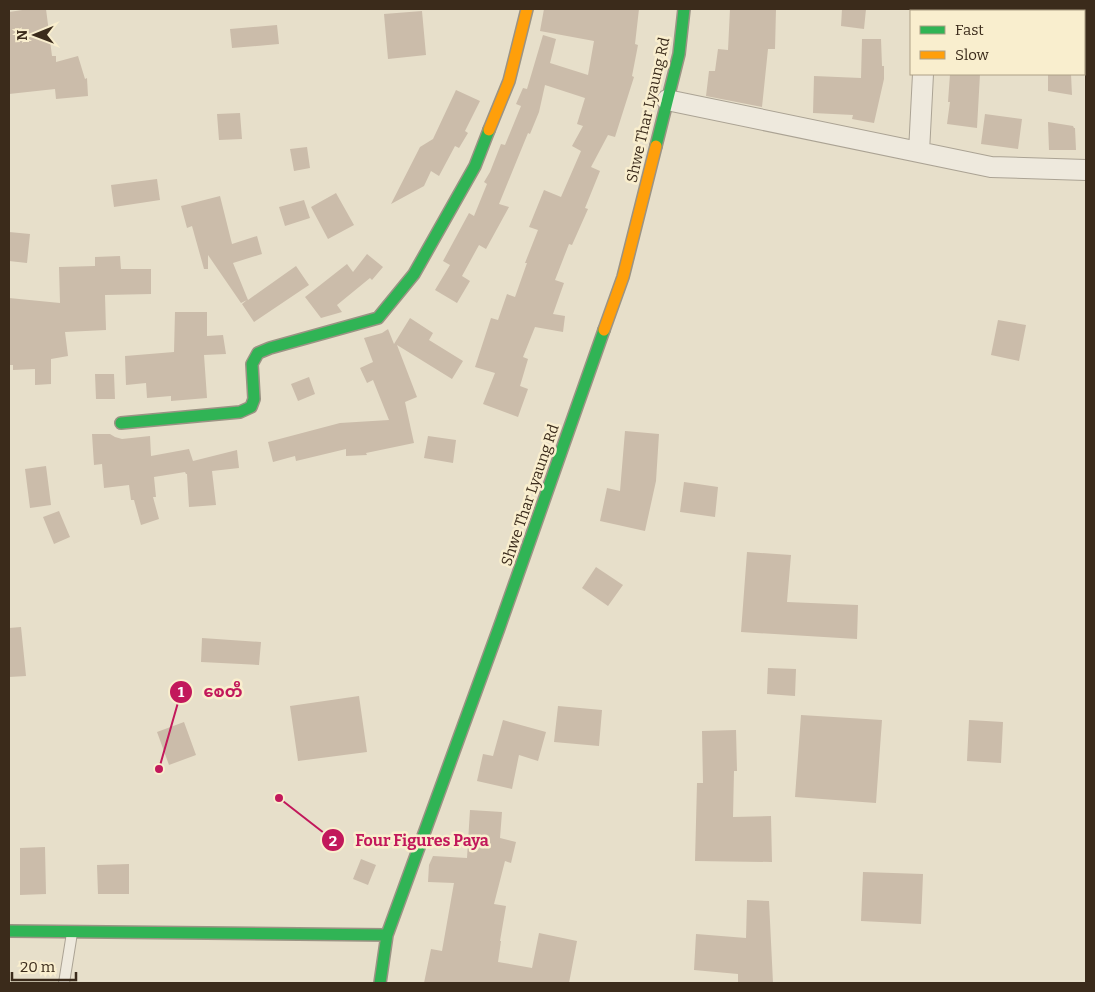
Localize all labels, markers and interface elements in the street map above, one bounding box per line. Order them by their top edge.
north arrow [10,10,60,60]
legend [910,10,1085,75]
text: Fast [955,21,984,39]
text: N [14,29,31,41]
street label: Shwe Thar Lyaung Rd [623,35,674,184]
text: Slow [955,46,990,64]
street label: Shwe Thar Lyaung Rd [497,422,563,568]
callout: စေတီ [168,676,252,707]
text: စေတီ [203,680,243,701]
text: 1 [178,683,185,701]
callout: Four Figures Paya [321,825,499,856]
text: Four Figures Paya [355,831,489,850]
text: 2 [329,832,337,850]
scale bar [12,950,76,982]
text: 20 m [20,958,56,976]

